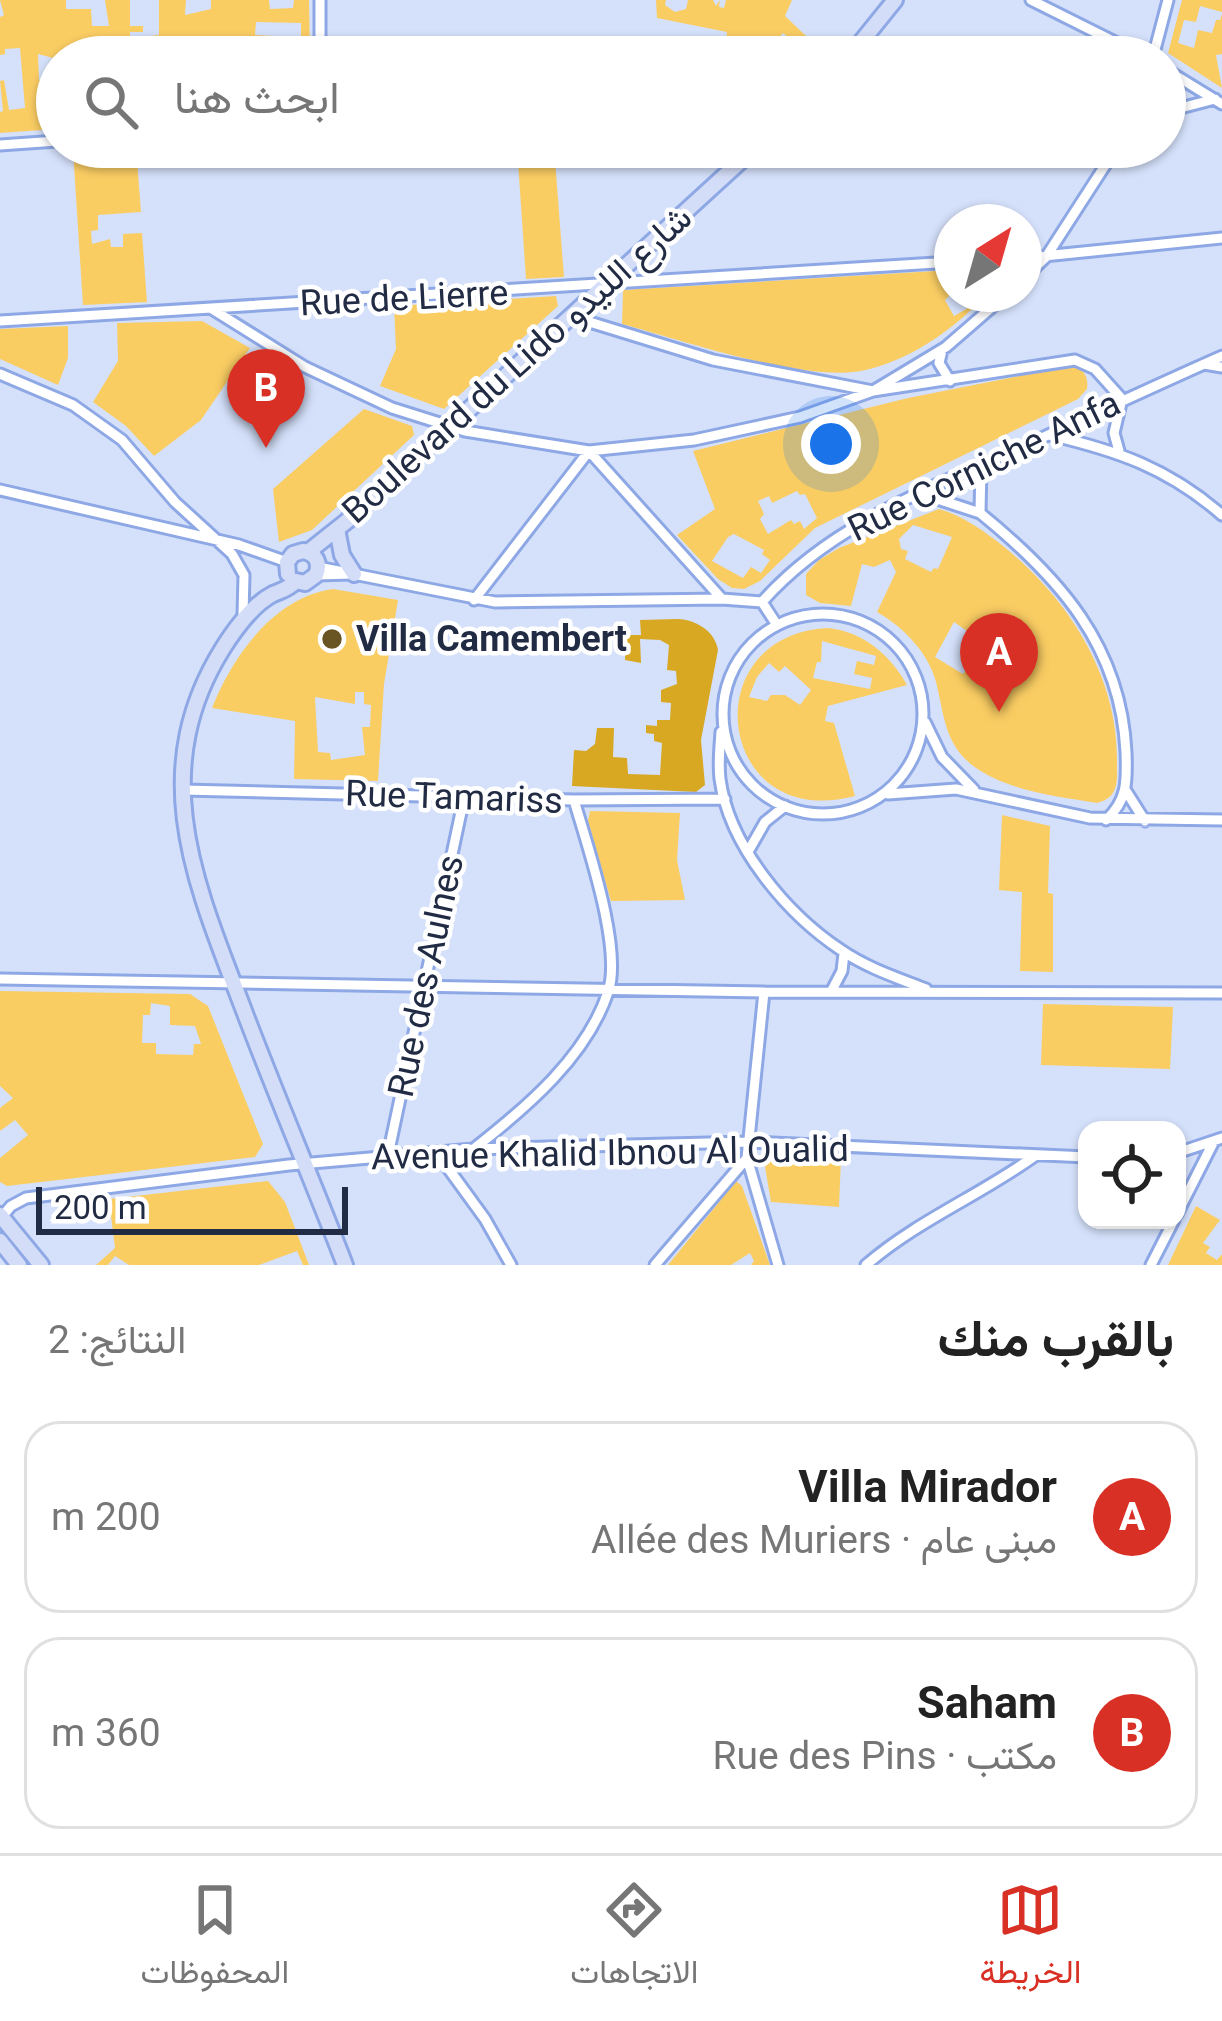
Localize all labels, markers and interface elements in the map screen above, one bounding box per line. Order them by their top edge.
search box [36,36,1186,168]
icon: search [78,69,144,135]
text: ابحث هنا [174,71,340,124]
street label: Boulevard du Lido شارع الليدو [334,196,702,534]
north arrow [934,204,1042,312]
street label: Rue de Lierre [299,272,509,324]
pin: B [227,349,305,448]
street label: Rue Corniche Anfa [841,382,1127,550]
your location [801,414,861,474]
pin: A [960,613,1038,712]
place label: Villa Camembert [356,618,627,660]
marker: Villa Camembert [319,626,345,652]
street label: Rue Tamariss [344,772,564,822]
street label: Rue des Aulnes [380,851,472,1101]
map controls [1078,1121,1186,1229]
button: locate [1078,1121,1186,1229]
street label: Avenue Khalid Ibnou Al Oualid [371,1128,849,1178]
scale bar [36,1181,348,1234]
text: 200 m [54,1188,147,1227]
text: بالقرب منك [937,1309,1174,1368]
text: النتائج: 2 [48,1317,186,1363]
text: Villa Mirador [798,1460,1057,1513]
text: 200 m [51,1494,161,1540]
text: A [1119,1494,1145,1540]
text: مبنى عام · Allée des Muriers [591,1517,1057,1563]
text: Saham [917,1676,1057,1729]
text: 360 m [51,1710,161,1756]
text: B [1120,1710,1144,1756]
text: مكتب · Rue des Pins [712,1733,1057,1779]
tab: المحفوظات [141,1877,289,2001]
tab: الاتجاهات [570,1877,698,2001]
tab: الخريطة [979,1877,1081,2001]

